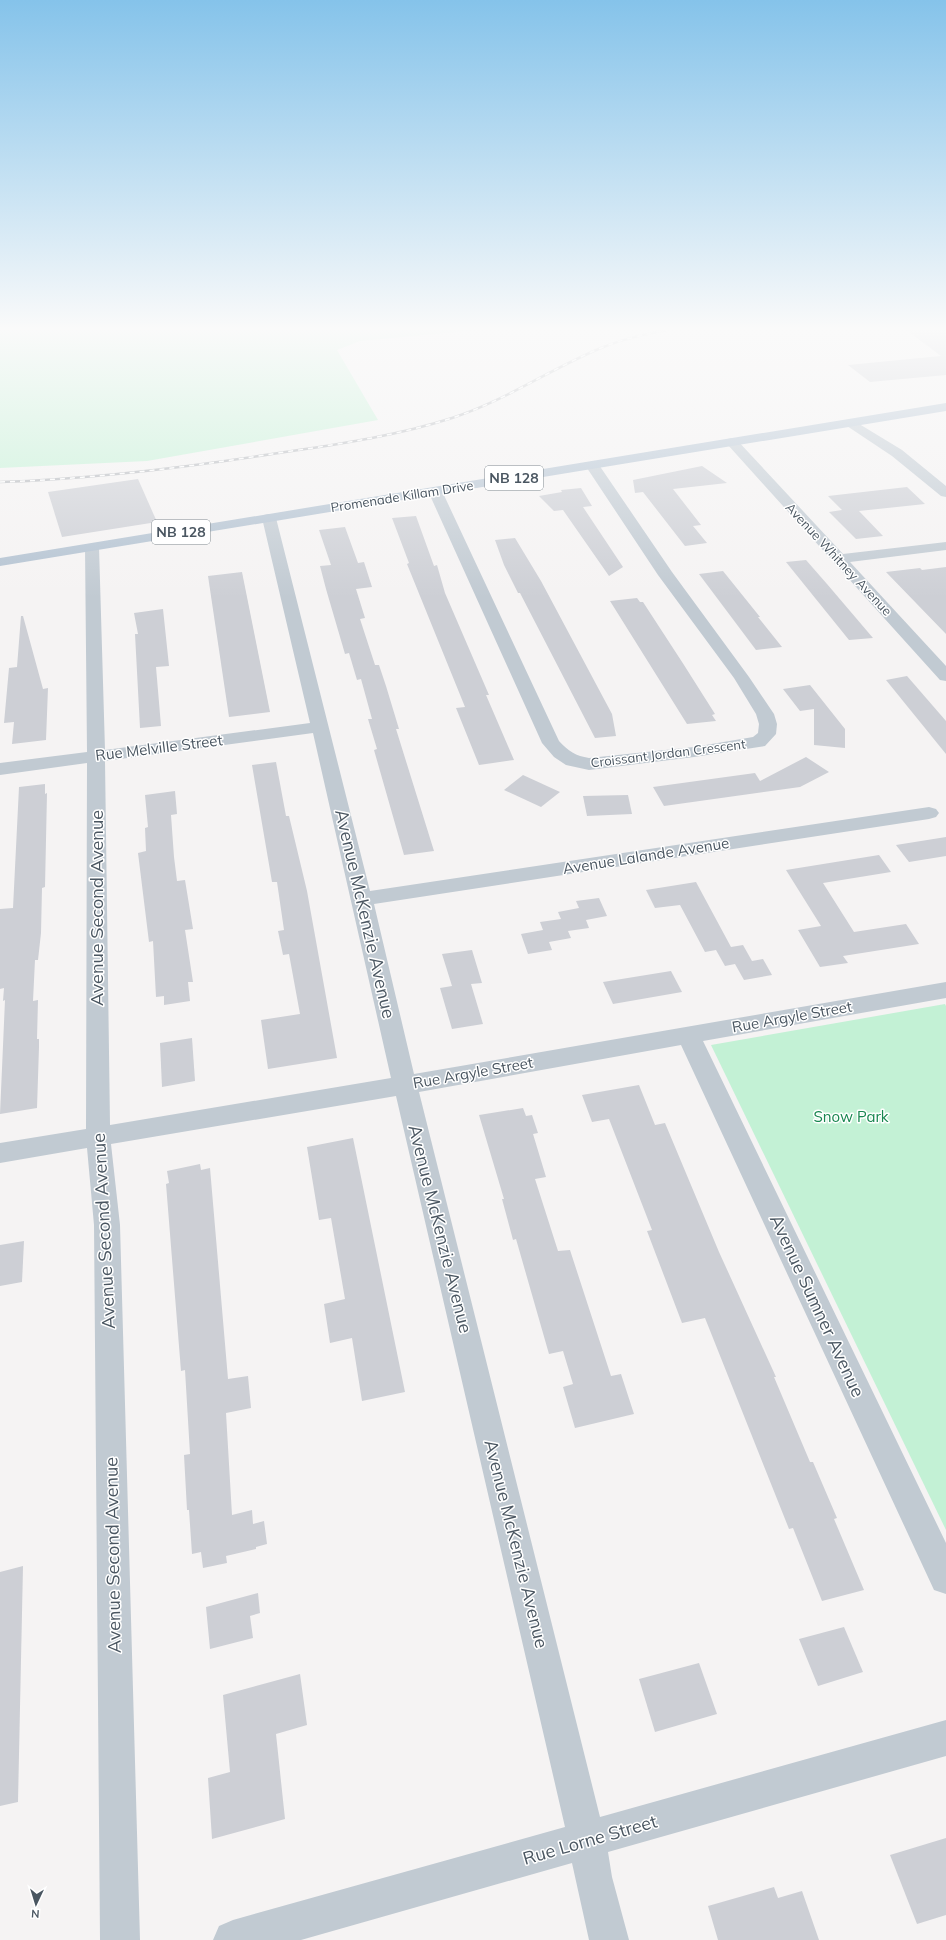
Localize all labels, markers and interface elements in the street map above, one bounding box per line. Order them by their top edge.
road number: NB 128 [485,466,543,490]
street label: Promenade Killam Drive [330,477,474,515]
street label: Avenue Whitney Avenue [782,499,896,619]
road number: NB 128 [152,520,210,544]
street label: Rue Melville Street [94,730,224,765]
street label: Croissant Jordan Crescent [590,736,747,770]
street label: Avenue McKenzie Avenue [330,807,401,1021]
street label: Avenue Second Avenue [85,810,108,1006]
street label: Avenue Lalande Avenue [561,833,730,878]
street label: Rue Argyle Street [730,997,853,1036]
street label: Rue Argyle Street [411,1053,534,1092]
park label: Snow Park [813,1107,889,1126]
street label: Avenue McKenzie Avenue [403,1122,478,1336]
street label: Avenue Second Avenue [87,1132,120,1330]
street label: Avenue Sumner Avenue [765,1211,870,1401]
street label: Avenue McKenzie Avenue [479,1437,554,1651]
street label: Avenue Second Avenue [99,1457,126,1653]
street label: Rue Lorne Street [520,1809,660,1870]
north arrow [16,1884,56,1924]
text: N [31,1907,40,1921]

